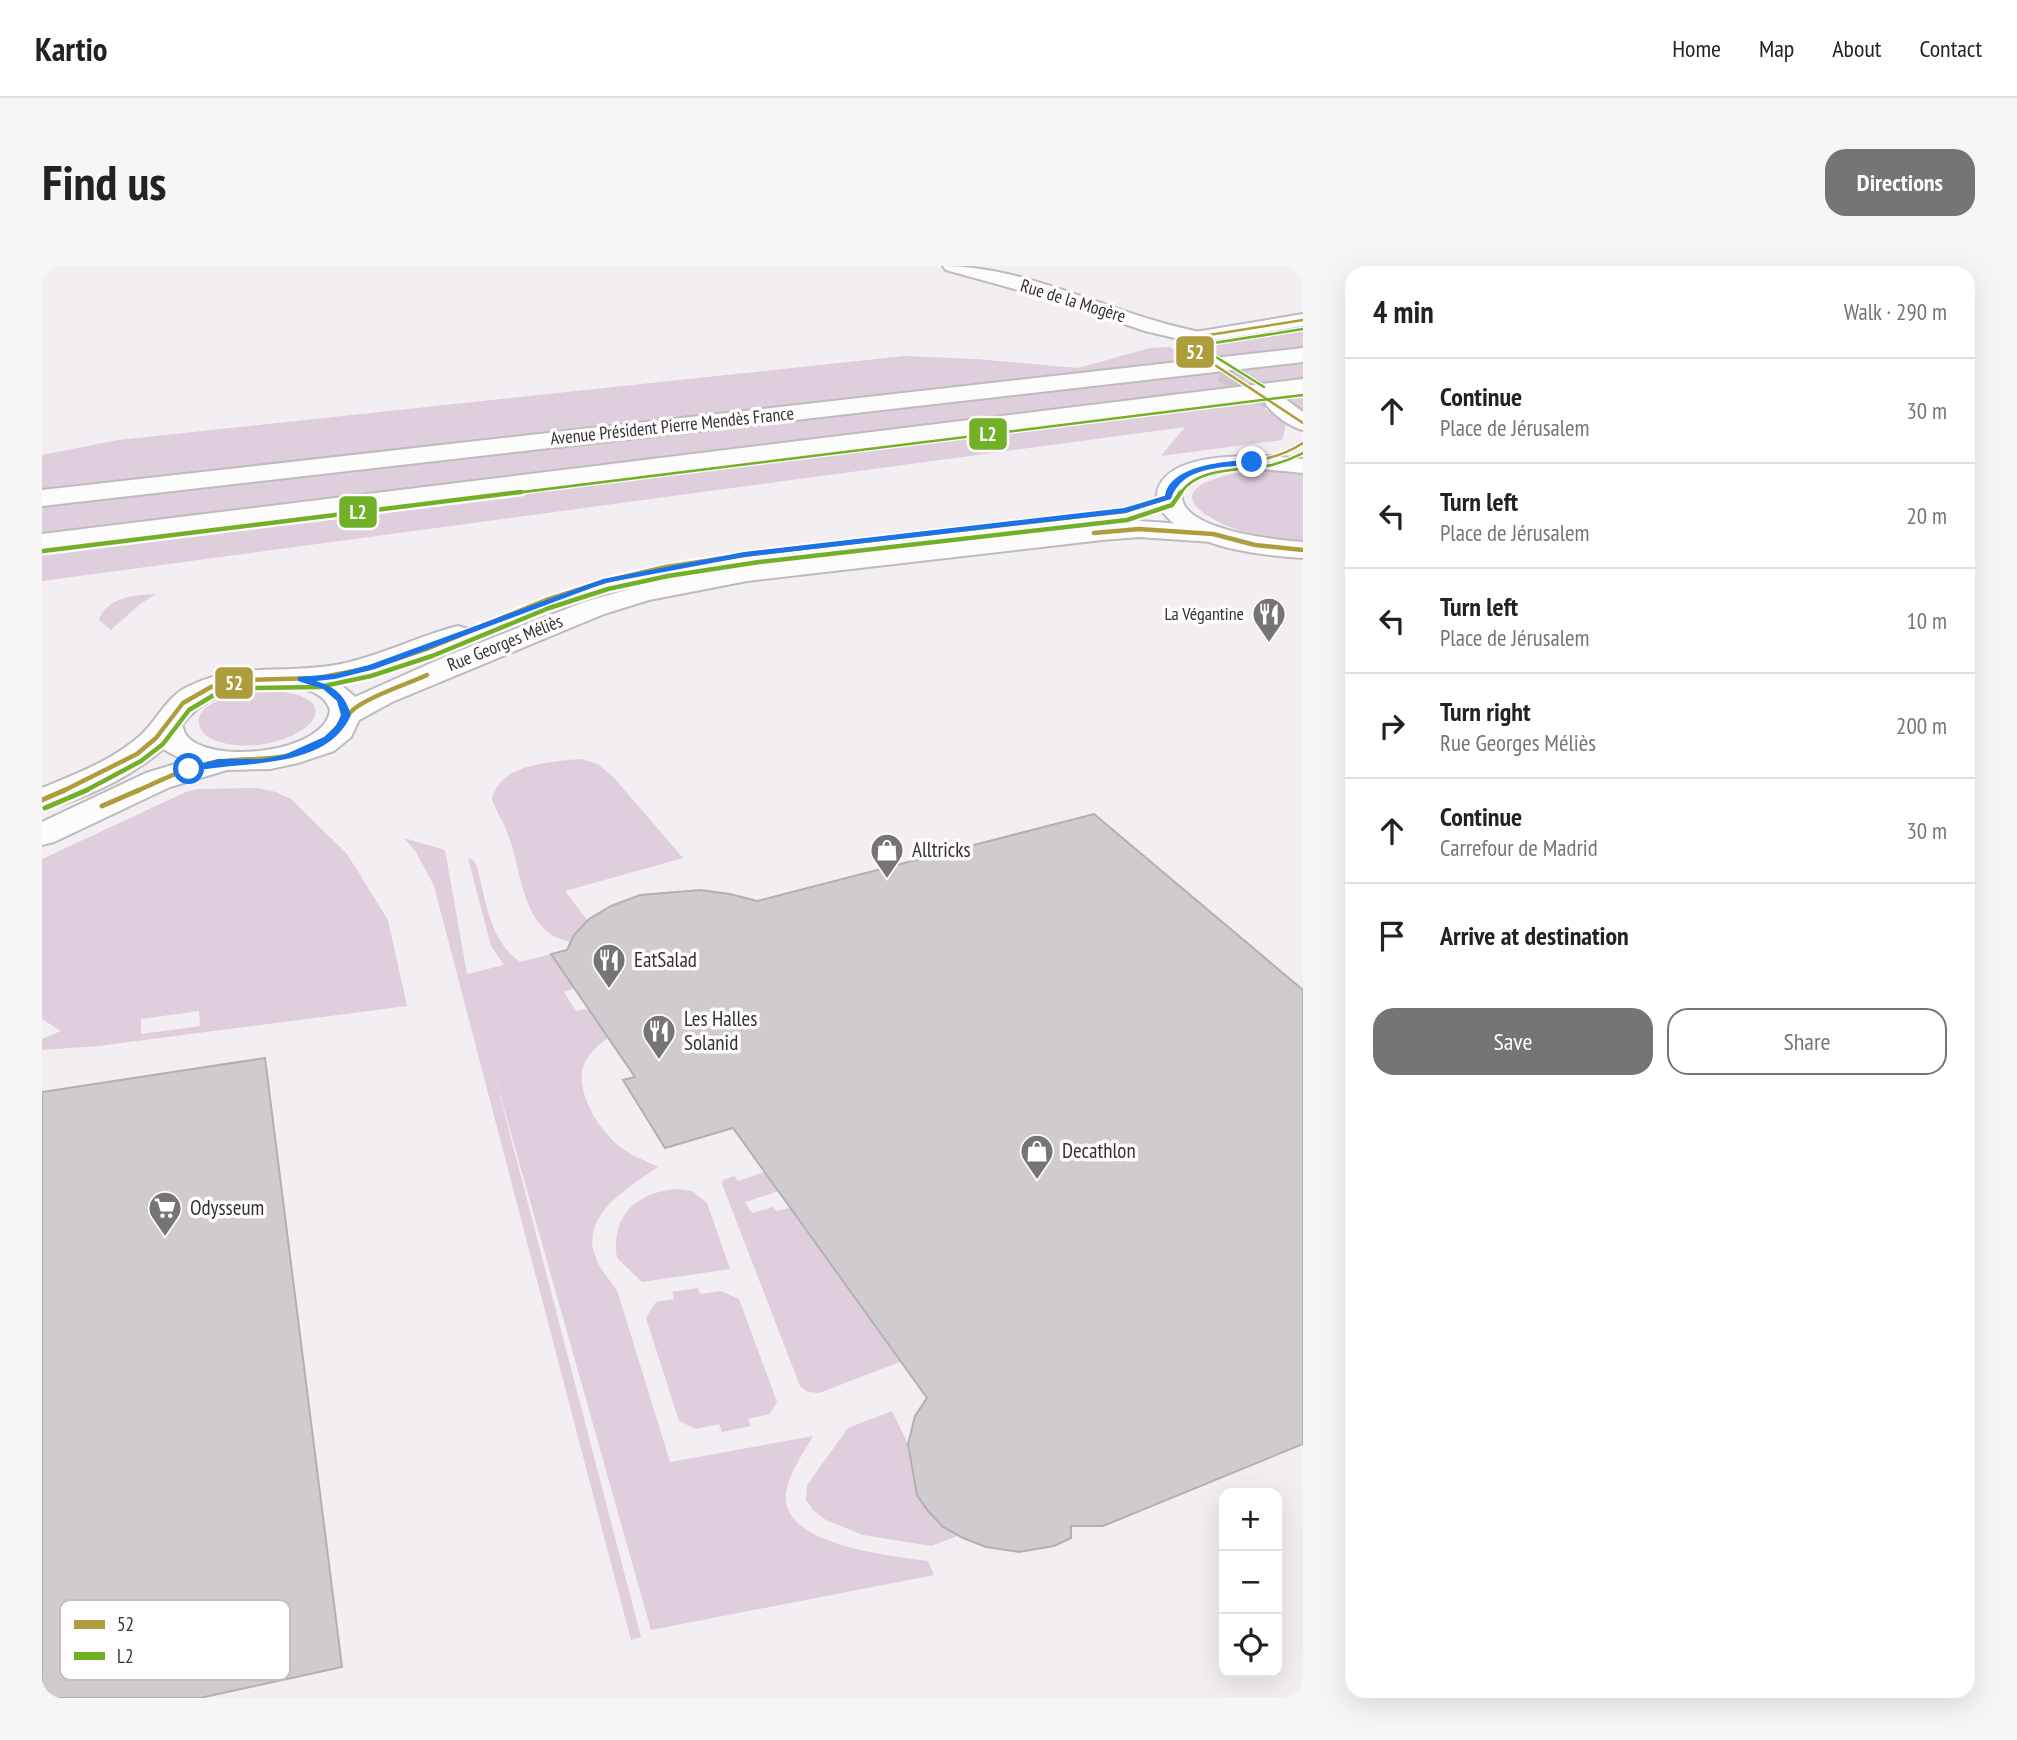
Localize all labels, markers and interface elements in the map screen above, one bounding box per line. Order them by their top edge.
text: Kartio [35,27,108,70]
text: Home [1672,33,1721,64]
text: Map [1759,33,1794,64]
text: About [1832,33,1881,64]
text: Contact [1919,33,1982,64]
button: Directions [1825,149,1975,216]
text: Find us [42,150,166,214]
street label: Rue de la Mogère [1018,274,1129,327]
text: 4 min [1373,292,1434,331]
text: Walk · 290 m [1844,297,1947,326]
line badge: 52 [1175,335,1215,369]
text: 52 [1186,340,1204,364]
text: Continue [1440,380,1522,413]
icon: ahead [1373,392,1411,430]
text: 30 m [1906,396,1947,425]
street label: Avenue Président Pierre Mendès France [549,401,795,450]
text: Place de Jérusalem [1440,413,1590,442]
line badge: L2 [968,417,1008,451]
text: L2 [979,422,997,446]
route end [1236,446,1267,477]
text: Turn left [1440,485,1518,518]
line badge: L2 [338,495,378,529]
icon: left [1373,497,1411,535]
text: L2 [349,500,367,524]
text: 20 m [1906,501,1947,530]
text: Place de Jérusalem [1440,518,1590,547]
text: Turn left [1440,590,1518,623]
restaurant icon: La Végantine [1250,595,1288,644]
place label: La Végantine [1164,602,1244,625]
icon: left [1373,602,1411,640]
text: 10 m [1906,606,1947,635]
street label: Rue Georges Méliès [444,609,566,676]
text: Place de Jérusalem [1440,623,1590,652]
line badge: 52 [214,666,254,700]
text: 52 [225,671,243,695]
text: Turn right [1440,695,1531,728]
icon: right [1373,707,1411,745]
text: 200 m [1896,711,1947,740]
text: Rue Georges Méliès [1440,728,1596,757]
route start [173,753,204,784]
text: Continue [1440,800,1522,833]
icon: ahead [1373,812,1411,850]
text: 30 m [1906,816,1947,845]
shop icon: Alltricks [868,831,906,880]
text: Carrefour de Madrid [1440,833,1598,862]
place label: Alltricks [912,836,971,863]
icon: arrive [1373,917,1411,955]
text: Arrive at destination [1440,919,1629,952]
restaurant icon: EatSalad [590,941,628,990]
place label: EatSalad [634,946,697,973]
place label: Les Halles Solanid [684,1005,757,1056]
button: Save [1373,1008,1653,1075]
button: Share [1667,1008,1947,1075]
restaurant icon: Les Halles Solanid [640,1012,678,1061]
shop icon: Decathlon [1018,1132,1056,1181]
place label: Decathlon [1062,1137,1136,1164]
supermarket icon: Odysseum [146,1189,184,1238]
place label: Odysseum [190,1194,264,1221]
map controls [1219,1488,1282,1677]
button: + [1219,1488,1282,1551]
button: − [1219,1551,1282,1614]
legend [60,1600,290,1680]
text: 52 [117,1612,134,1636]
button: locate [1219,1614,1282,1677]
text: L2 [117,1644,133,1668]

